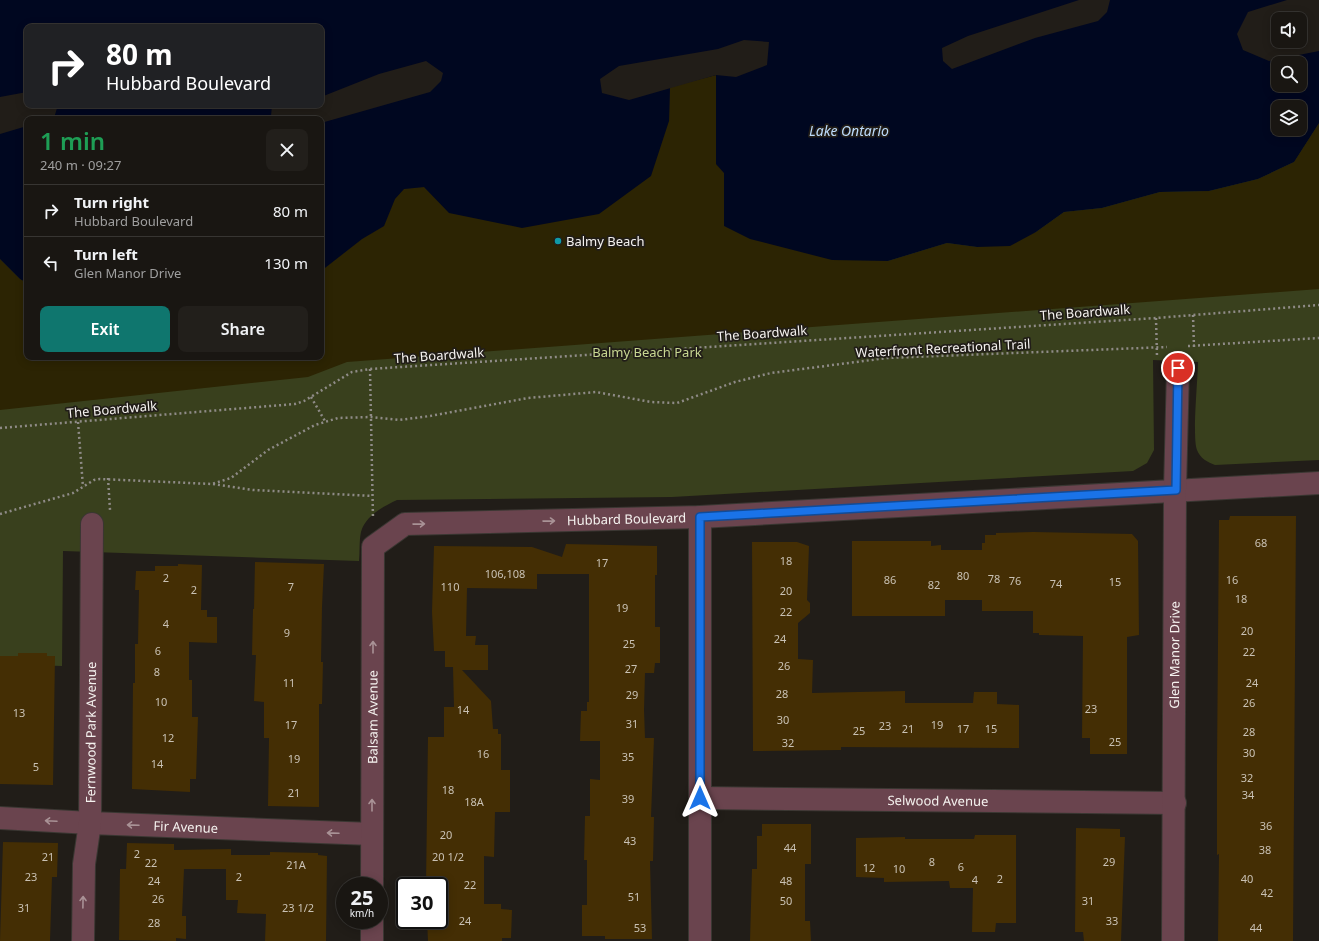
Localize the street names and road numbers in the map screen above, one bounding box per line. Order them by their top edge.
street label: The Boardwalk [1039,300,1131,324]
street label: The Boardwalk [716,321,808,345]
street label: Waterfront Recreational Trail [855,334,1031,362]
street label: The Boardwalk [393,343,485,367]
street label: The Boardwalk [66,396,158,422]
street label: Hubbard Boulevard [567,508,686,529]
street label: Glen Manor Drive [1165,601,1184,709]
street label: Fernwood Park Avenue [81,662,100,803]
street label: Balsam Avenue [363,670,382,764]
street label: Selwood Avenue [887,791,989,810]
street label: Fir Avenue [153,816,218,837]

